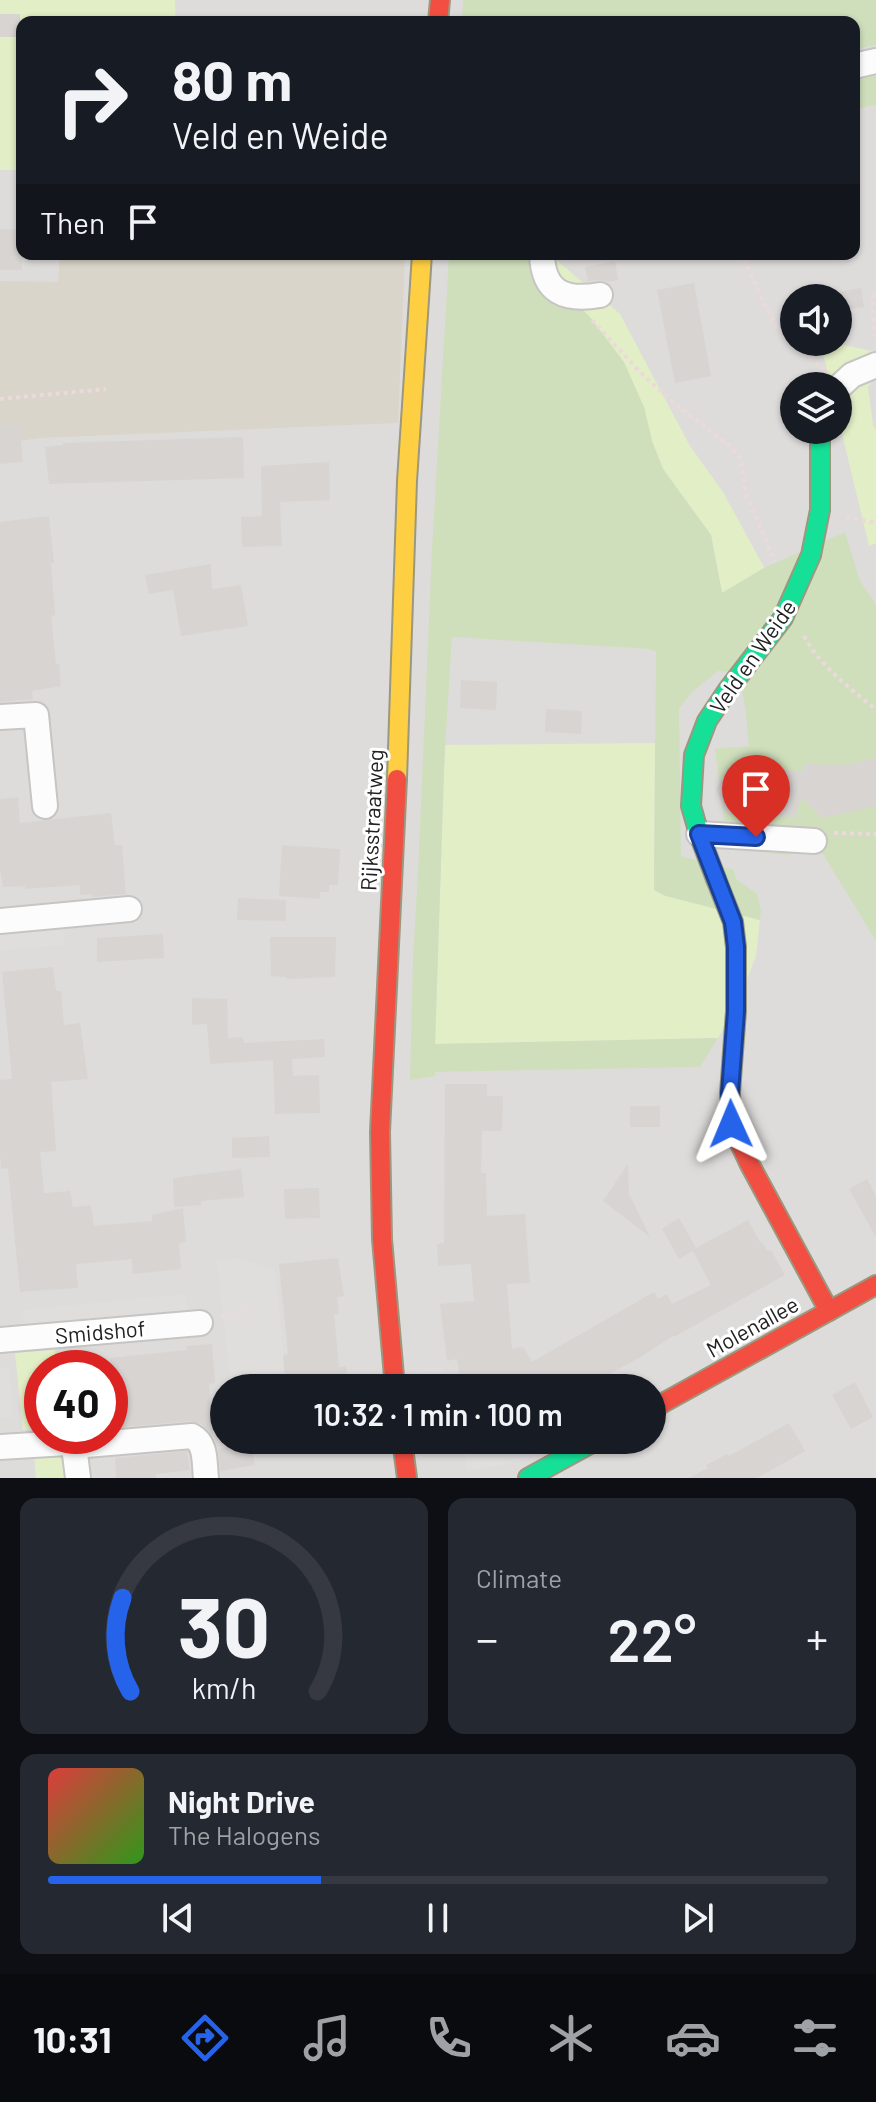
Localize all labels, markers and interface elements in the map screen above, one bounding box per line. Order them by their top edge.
text: 80 m [172,45,292,112]
icon: right [40,48,144,152]
text: Veld en Weide [172,113,389,156]
icon: arrive [121,200,165,244]
text: Then [40,204,105,240]
map controls [780,284,852,444]
button: sound [780,284,852,356]
button: layers [780,372,852,444]
street label: Veld en Weide [703,594,801,718]
street label: Rijksstraatweg [354,749,388,891]
pin [722,755,790,837]
icon: arrive [734,767,778,811]
position arrow [689,1082,773,1166]
street label: Molenallee [701,1290,803,1362]
street label: Smidshof [54,1314,146,1348]
speed limit sign: 40 [24,1350,128,1454]
text: 10:32 · 1 min · 100 m [313,1396,563,1432]
text: Climate [476,1562,562,1593]
text: 30 [178,1575,270,1675]
text: 22° [608,1602,696,1674]
text: − [476,1611,498,1664]
text: + [806,1611,828,1664]
text: km/h [192,1670,256,1705]
text: Night Drive [168,1783,315,1819]
text: The Halogens [168,1819,320,1850]
icon: previous [156,1896,200,1940]
icon: pause [416,1896,460,1940]
icon: next [676,1896,720,1940]
icon: directions [177,2010,233,2066]
icon: music [299,2010,355,2066]
icon: phone [421,2010,477,2066]
icon: climate [543,2010,599,2066]
icon: car [665,2010,721,2066]
icon: filters [787,2010,843,2066]
text: 10:31 [33,2017,111,2060]

